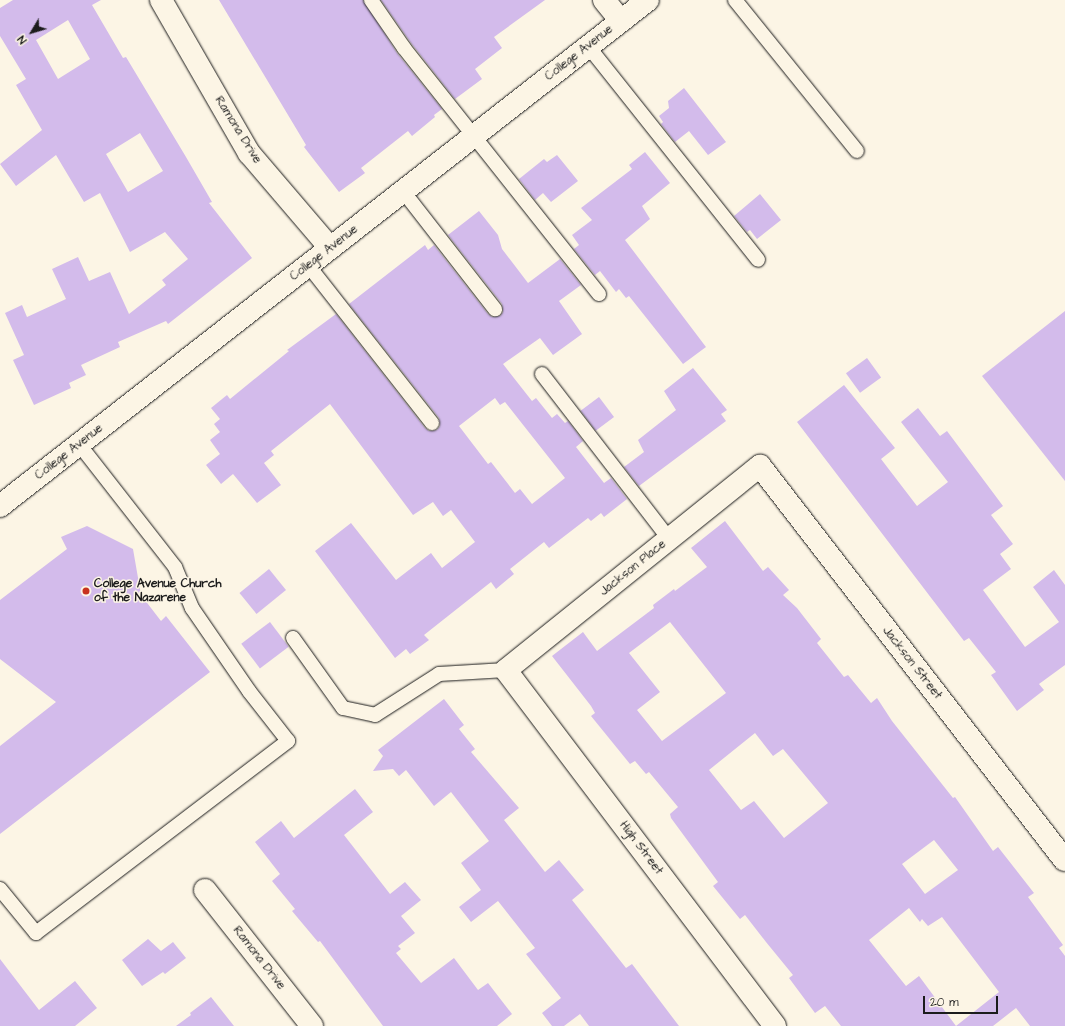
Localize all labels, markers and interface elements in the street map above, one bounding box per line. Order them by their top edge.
north arrow [12,12,52,52]
street label: College Avenue [542,22,616,84]
text: N [14,32,30,47]
street label: Ramona Drive [212,94,264,166]
street label: College Avenue [287,222,361,284]
street label: College Avenue [32,421,106,483]
street label: Jackson Place [597,537,669,599]
place label: College Avenue Church of the Nazarene [94,577,221,605]
marker: College Avenue Church of the Nazarene [81,586,91,596]
street label: Jackson Street [879,624,945,702]
street label: High Street [616,818,666,878]
street label: Ramona Drive [230,923,288,993]
scale bar [925,988,1000,1014]
text: 20 m [930,994,959,1011]

